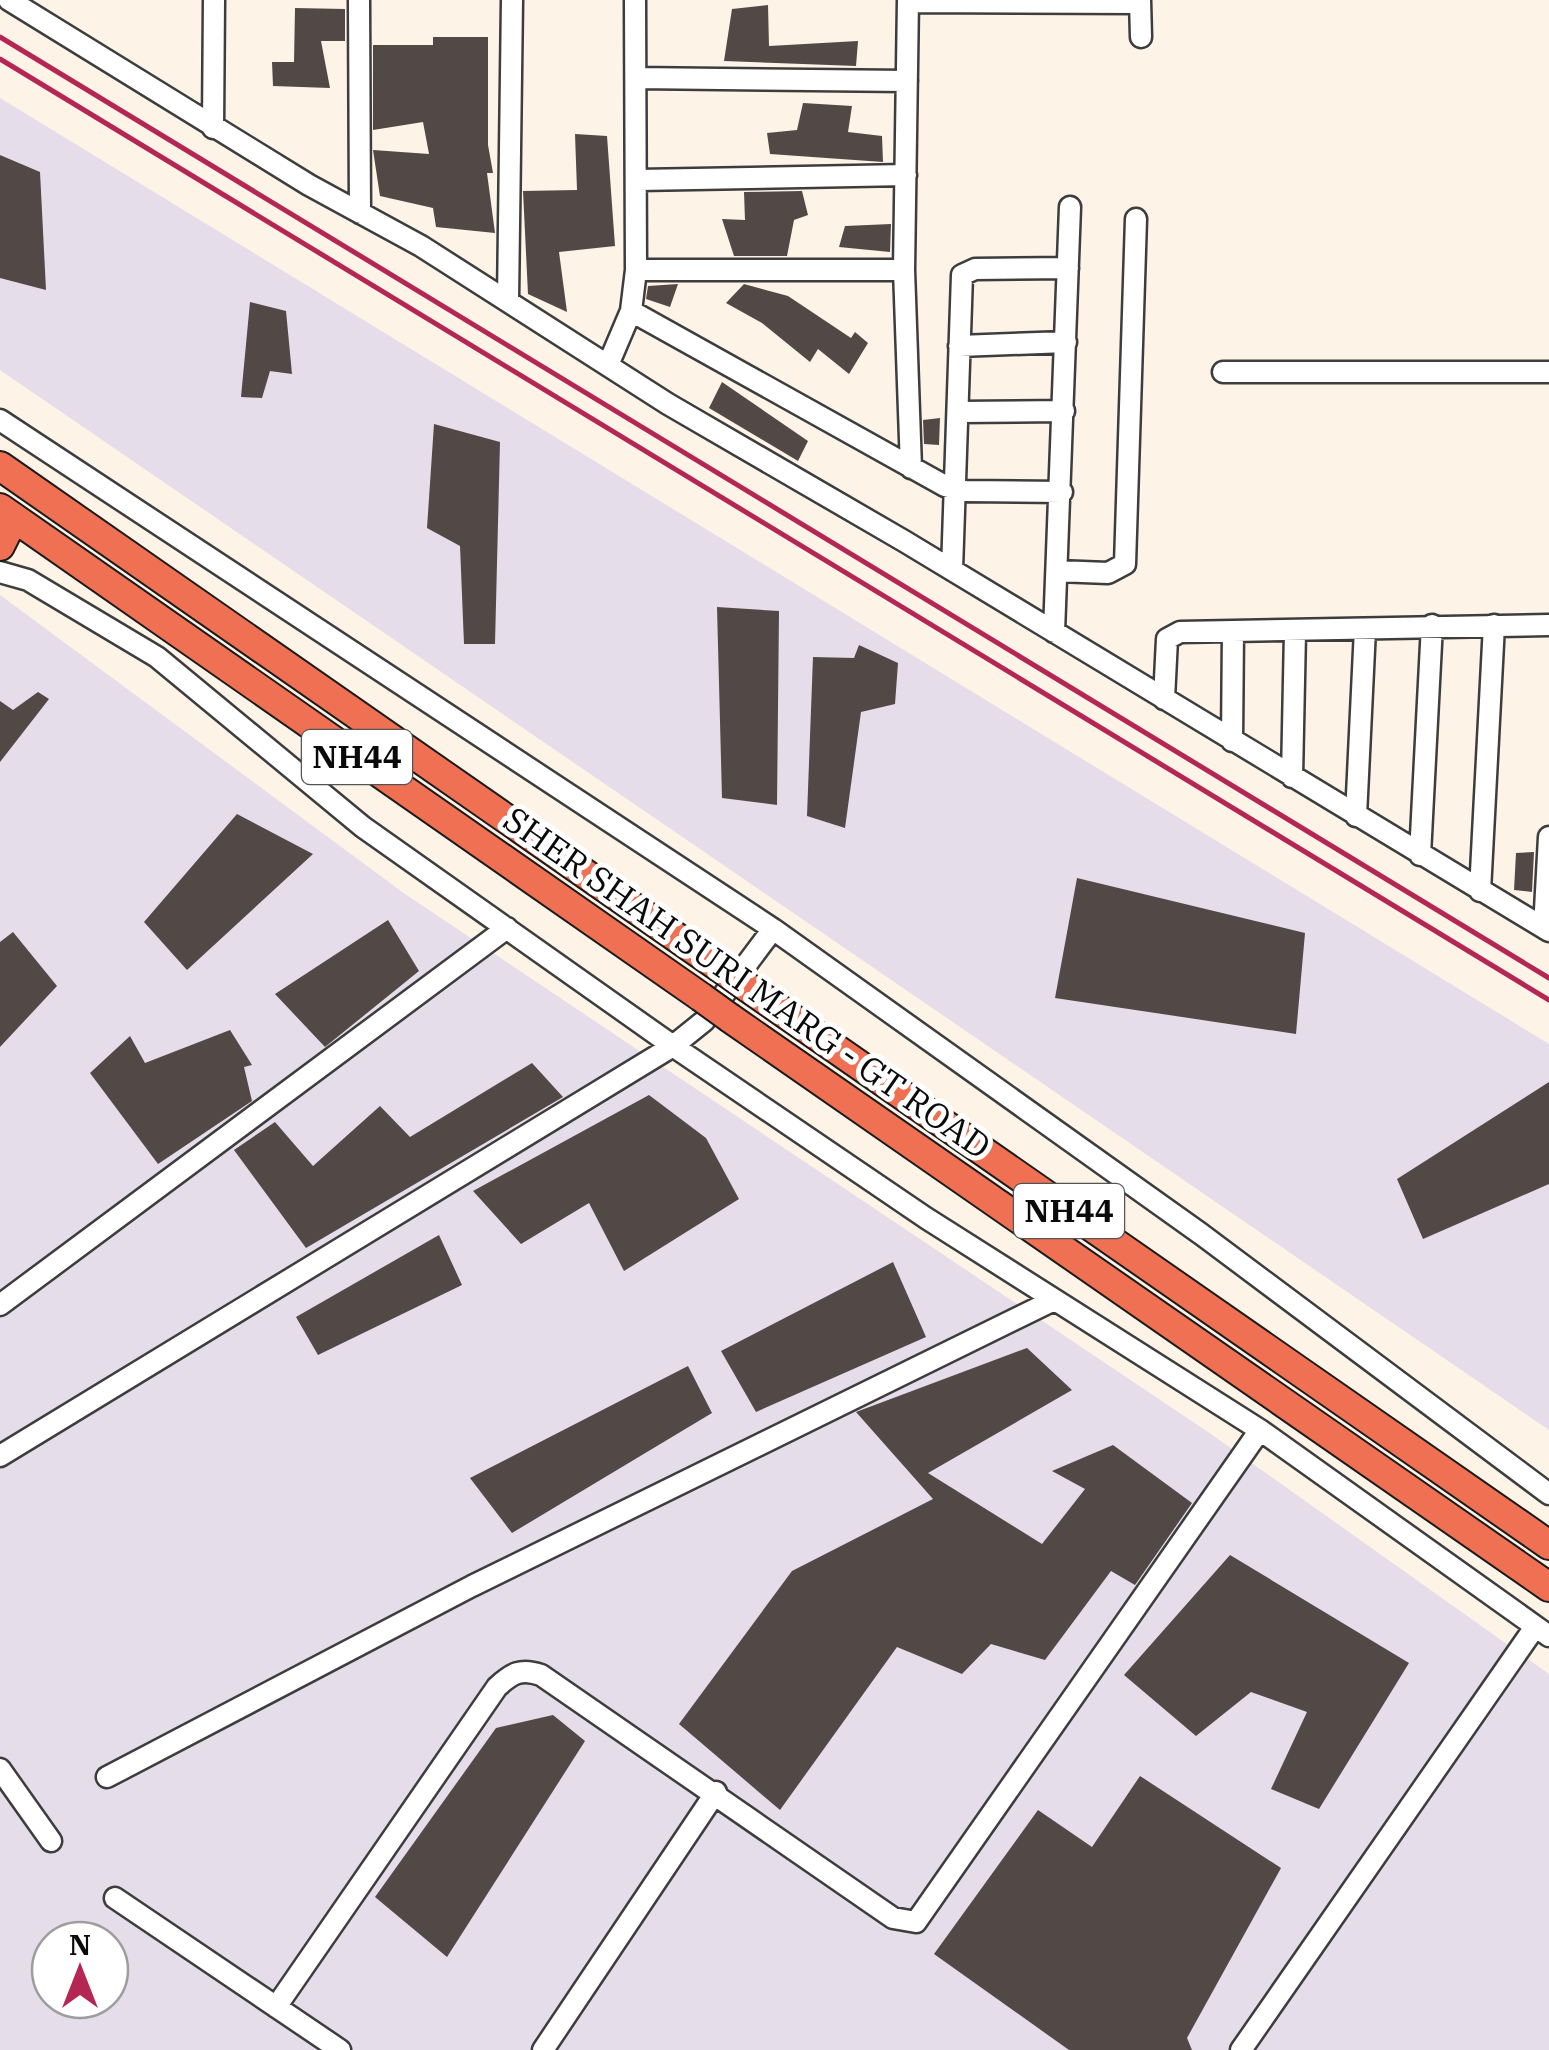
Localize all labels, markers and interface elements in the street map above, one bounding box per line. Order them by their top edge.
road number: NH44 [302,730,412,784]
street label: SHER SHAH SURI MARG - GT ROAD [495,796,1000,1169]
road number: NH44 [1014,1184,1124,1238]
north arrow [30,1920,130,2020]
text: N [69,1926,91,1963]

